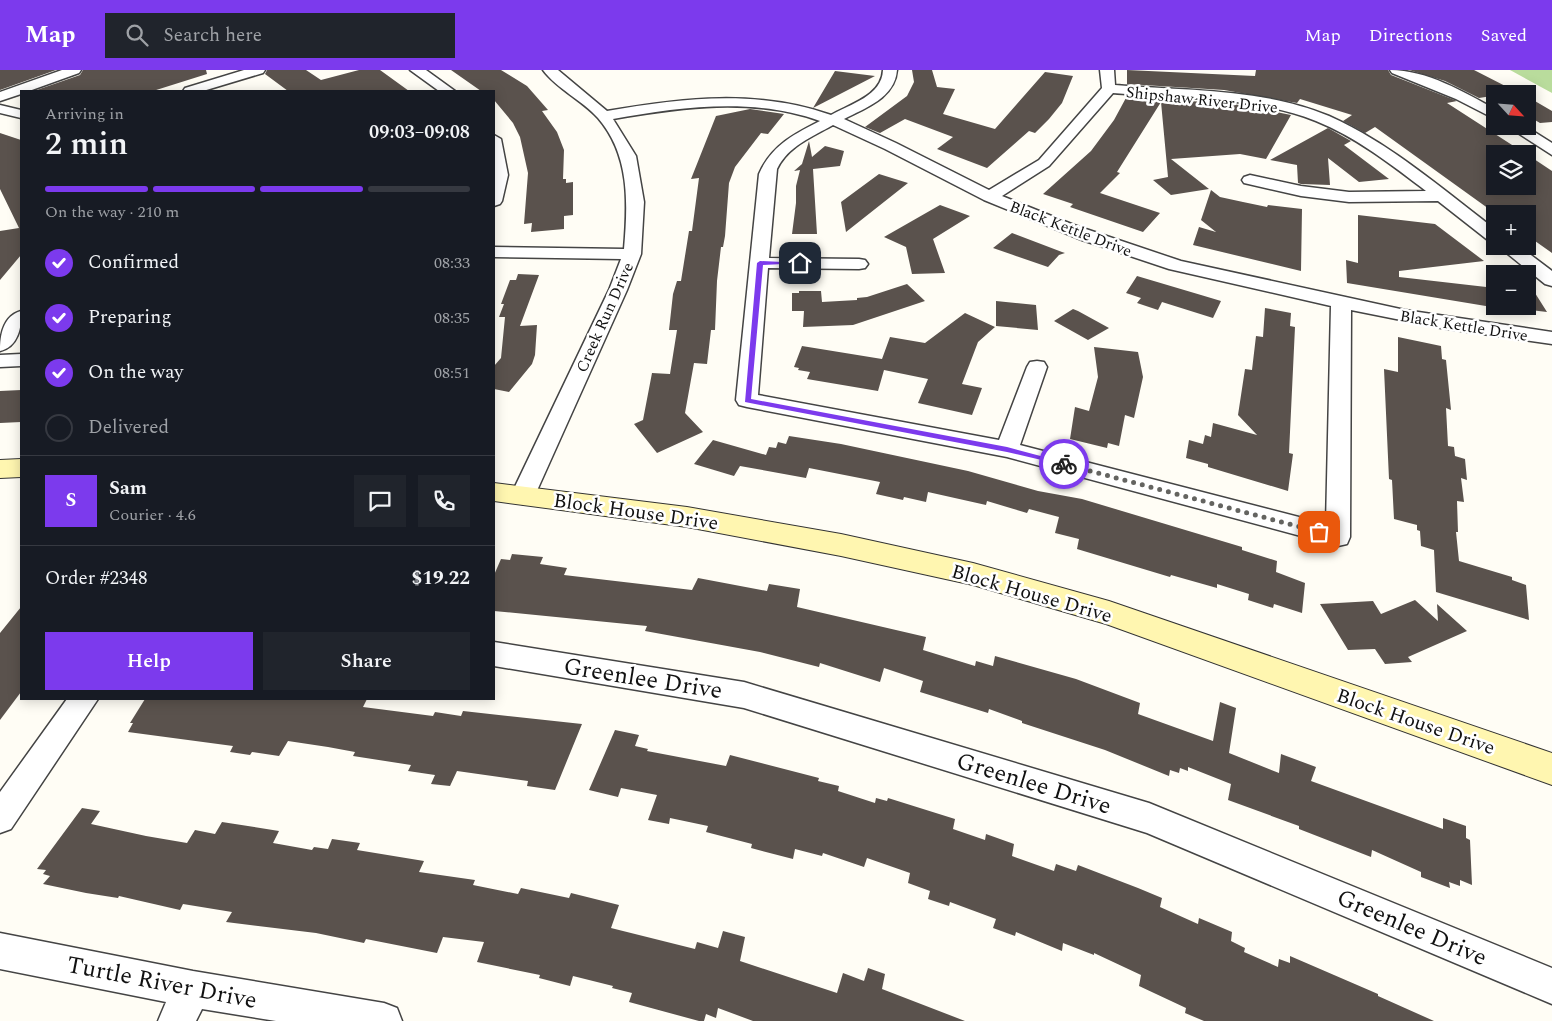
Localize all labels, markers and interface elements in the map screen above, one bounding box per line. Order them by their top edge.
search box [105,13,455,58]
text: Map [25,17,75,53]
icon: search [123,21,151,49]
text: Search here [163,21,262,50]
text: Map [1305,22,1341,49]
text: Directions [1369,22,1453,49]
text: Saved [1481,22,1527,49]
street label: Shipshaw River Drive [1125,80,1279,120]
north arrow [1486,85,1536,135]
map controls [1486,85,1536,315]
text: Arriving in [45,102,124,126]
text: 09:03–09:08 [369,118,470,147]
text: 2 min [45,120,128,169]
button: layers [1486,145,1536,195]
street label: Black Kettle Drive [1006,195,1135,263]
text: On the way · 210 m [45,200,179,224]
button: + [1486,205,1536,255]
pin [779,242,821,284]
text: Confirmed [88,248,179,277]
icon: check [45,249,73,277]
icon: home [786,249,814,277]
text: 08:33 [434,251,470,275]
street label: Creek Run Drive [570,258,640,376]
button: − [1486,265,1536,315]
text: Preparing [88,303,172,332]
icon: check [45,304,73,332]
street label: Black Kettle Drive [1398,304,1530,348]
text: 08:35 [434,306,470,330]
text: On the way [88,358,184,387]
icon: check [45,359,73,387]
text: 08:51 [434,361,470,385]
text: Delivered [88,413,169,442]
courier [1039,439,1089,489]
icon: bike [1050,450,1078,478]
text: Sam [109,474,147,503]
button: chat [354,475,406,527]
button: phone [418,475,470,527]
text: S [66,486,76,515]
street label: Block House Drive [552,486,720,538]
text: Courier · 4.6 [109,503,196,527]
pin [1298,511,1340,553]
icon: bag [1305,518,1333,546]
street label: Block House Drive [948,557,1116,631]
text: Order #2348 [45,564,148,593]
text: $19.22 [412,564,470,593]
button: Help [45,632,253,690]
button: Share [263,632,470,690]
street label: Greenlee Drive [561,649,725,709]
street label: Block House Drive [1332,681,1499,763]
street label: Greenlee Drive [952,743,1116,825]
street label: Greenlee Drive [1331,880,1492,976]
street label: Turtle River Drive [64,947,260,1019]

